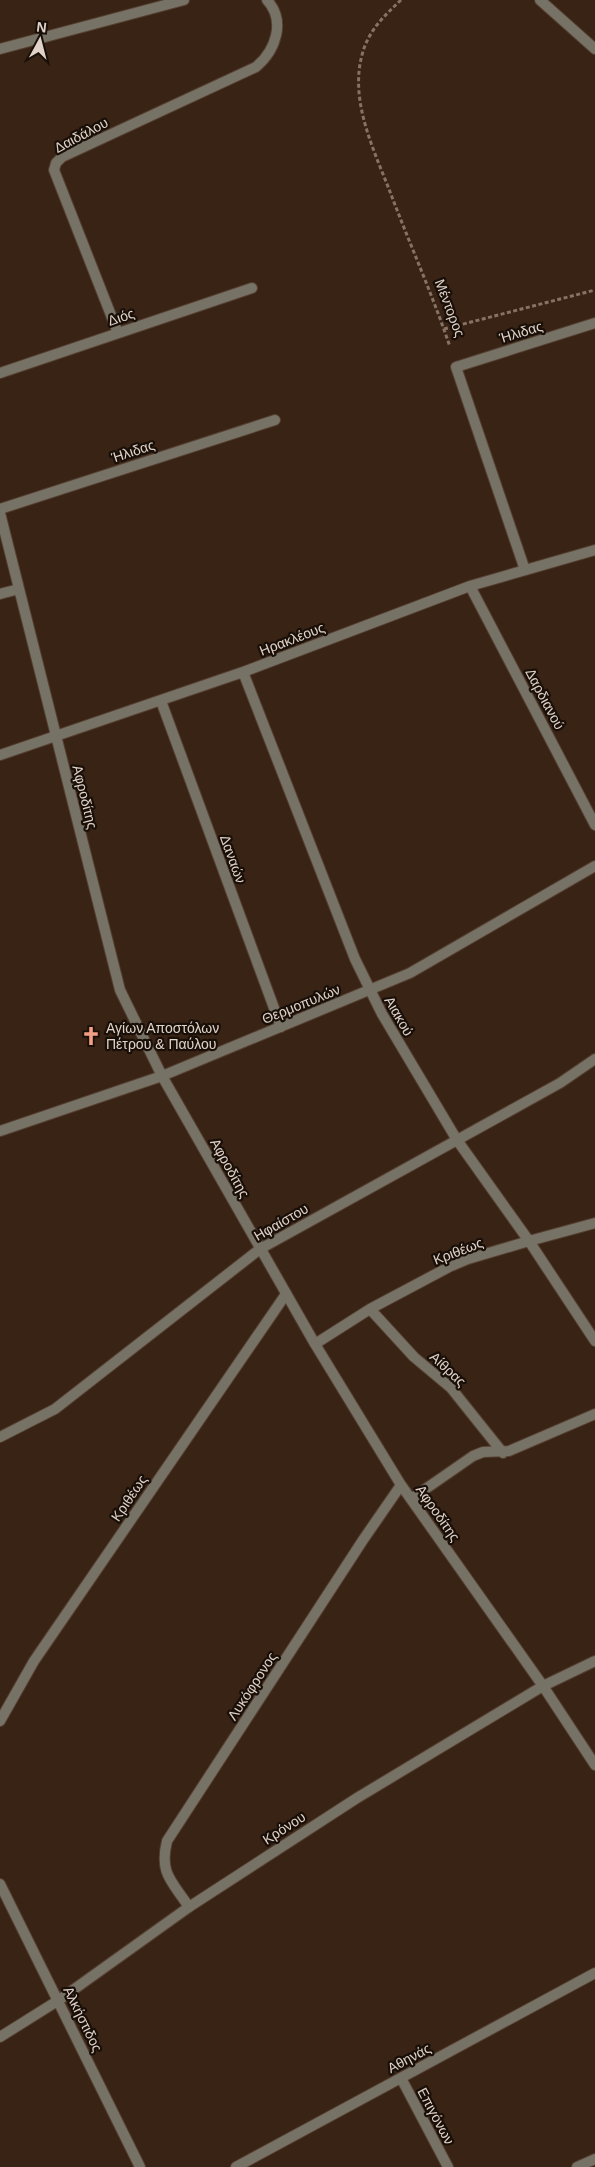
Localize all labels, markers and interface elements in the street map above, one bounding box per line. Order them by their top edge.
north arrow [15,15,65,65]
text: N [36,19,48,36]
street label: Δαιδάλου [51,114,111,156]
street label: Μέντορος [432,277,468,339]
street label: Διός [106,305,137,329]
street label: Ήλιδας [496,318,545,346]
street label: Ήλιδας [108,436,157,466]
street label: Ηρακλέους [257,619,327,659]
street label: Δαρδιανού [522,666,568,732]
street label: Αφροδίτης [69,763,101,831]
street label: Δαναών [217,833,249,885]
street label: Θερμοπυλών [260,981,342,1027]
street label: Αιακού [381,993,417,1039]
place label: Αγίων Αποστόλων Πέτρου & Παύλου [106,1020,219,1052]
church icon: Αγίων Αποστόλων Πέτρου & Παύλου [80,1025,102,1047]
street label: Αφροδίτης [207,1136,253,1201]
street label: Ηφαίστου [251,1200,311,1244]
street label: Κριθέως [431,1234,485,1268]
street label: Αίθρας [427,1348,469,1390]
street label: Κριθέως [108,1472,150,1524]
street label: Αφροδίτης [413,1482,463,1544]
street label: Λυκόφρoνος [224,1649,280,1723]
street label: Κρόνου [260,1808,308,1848]
street label: Αλκήστιδος [60,1984,106,2055]
street label: Αθηνάς [385,2040,434,2076]
street label: Επιγόνων [414,2085,458,2147]

